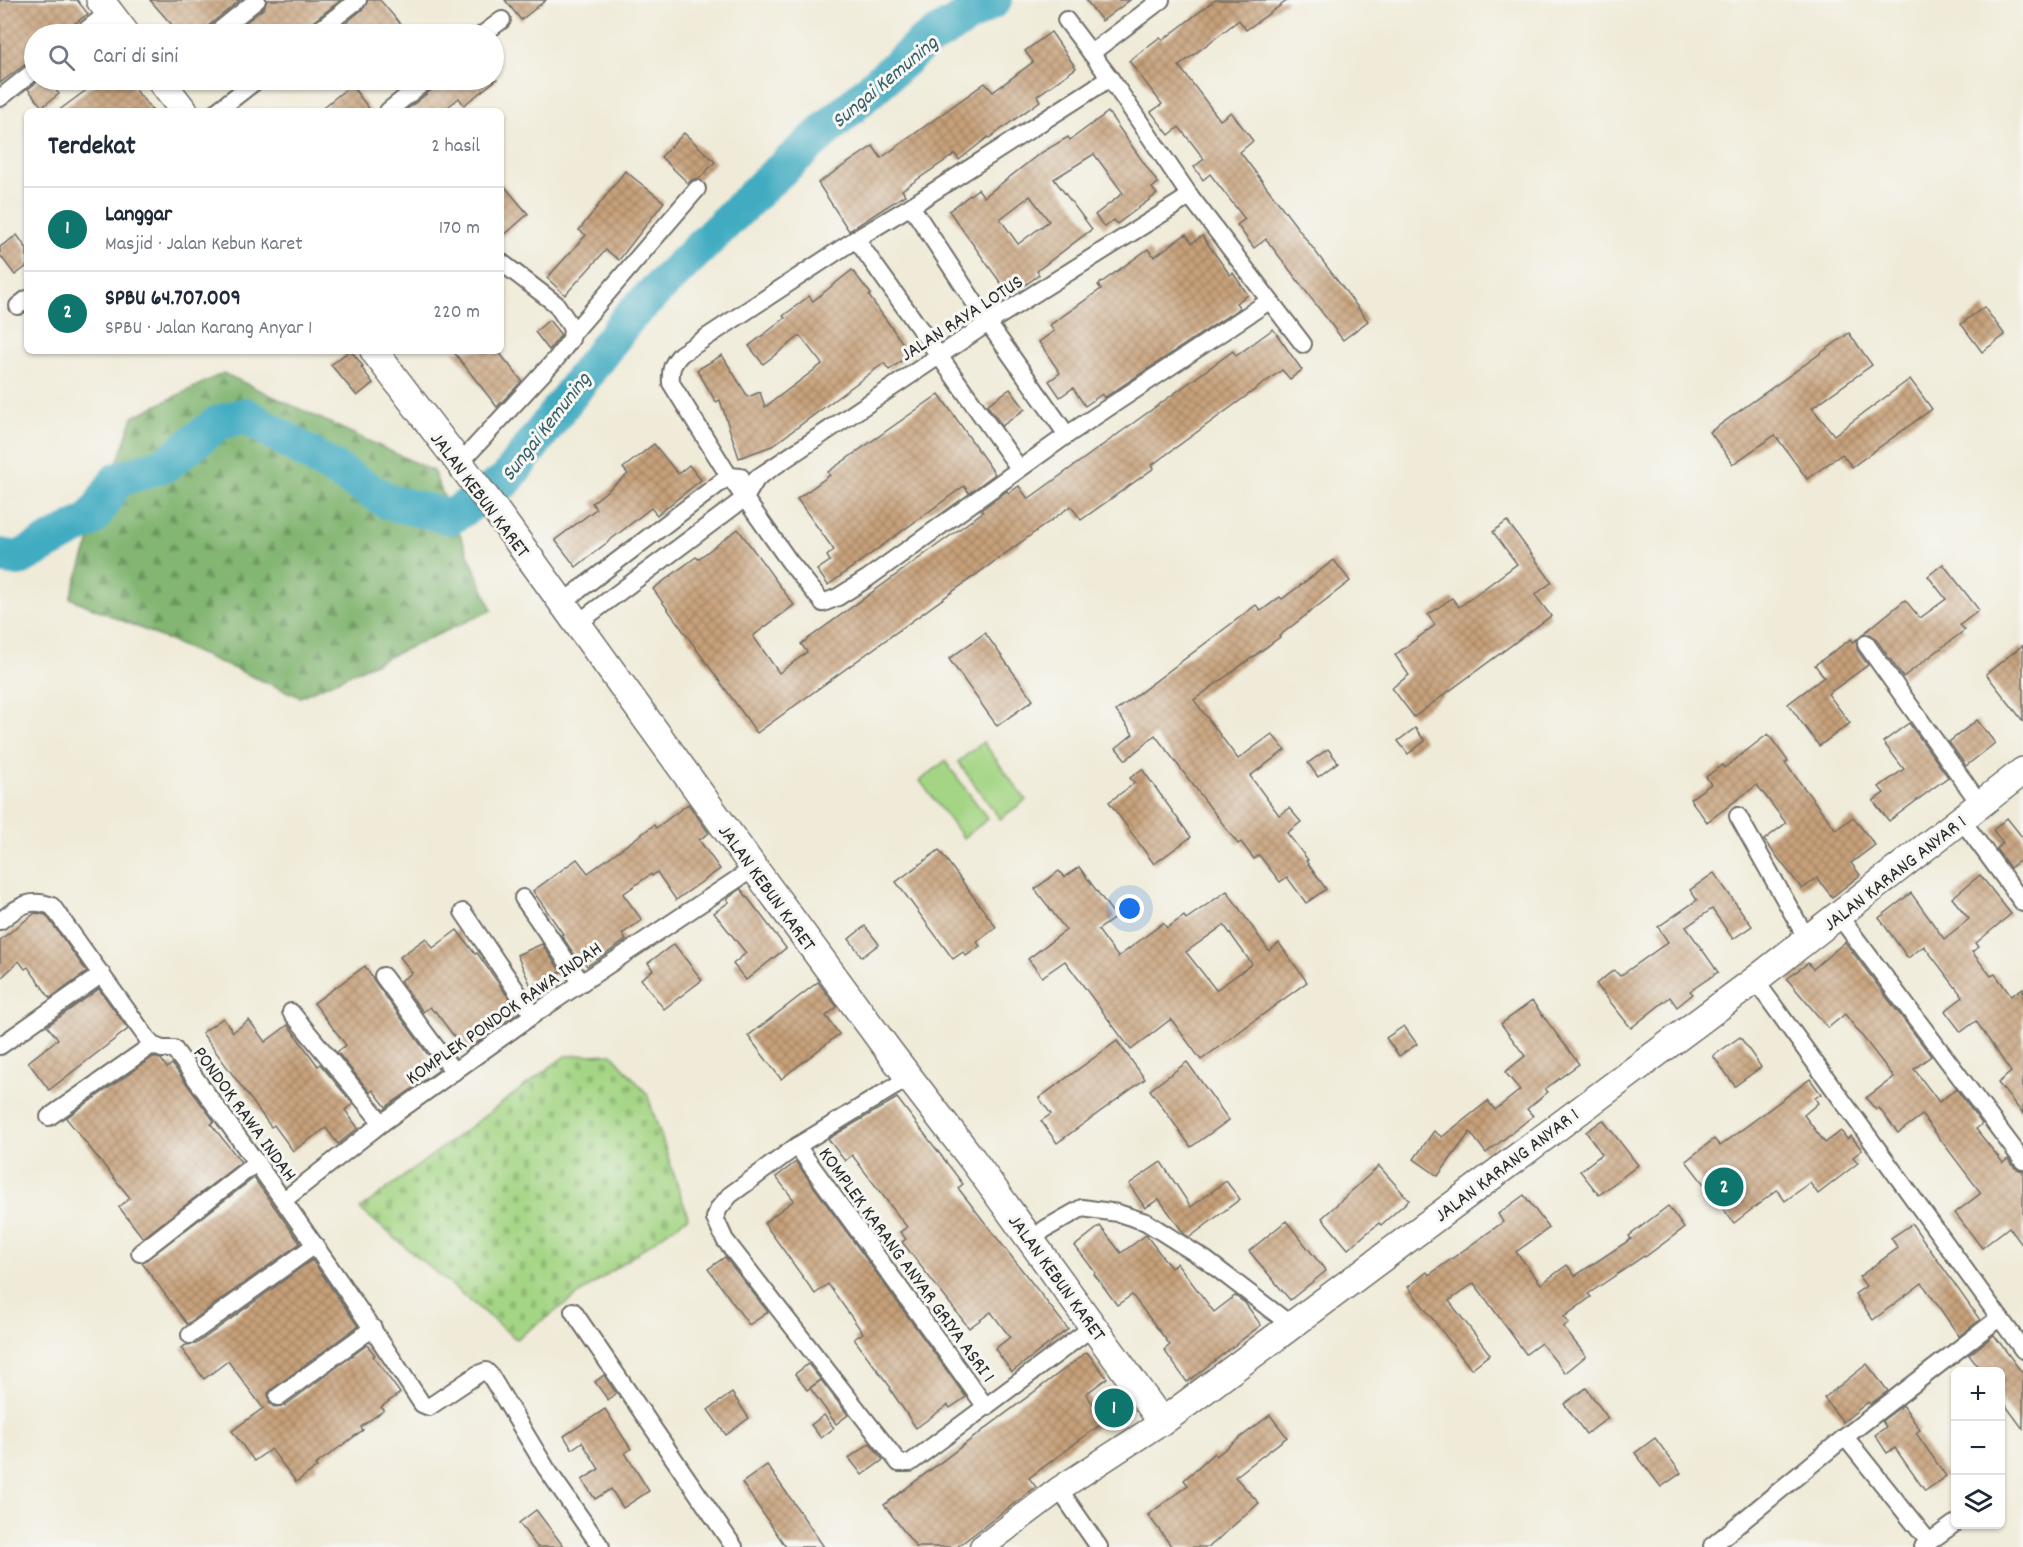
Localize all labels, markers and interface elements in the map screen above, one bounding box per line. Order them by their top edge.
search box [24,24,504,90]
water label: Sungai Kemuning [826,29,946,137]
icon: search [45,41,78,74]
text: Cari di sini [93,42,178,73]
text: Terdekat [48,129,136,166]
text: 2 hasil [431,133,480,161]
text: Langgar [105,200,172,231]
text: 1 [65,215,70,243]
text: 170 m [439,215,480,243]
text: Masjid · Jalan Kebun Karet [105,231,303,259]
street label: JALAN RAYA LOTUS [896,269,1030,370]
text: SPBU 64.707.009 [105,284,241,315]
text: 2 [63,299,72,327]
text: 220 m [433,299,480,327]
text: SPBU · Jalan Karang Anyar 1 [105,315,312,343]
water label: Sungai Kemuning [495,367,600,489]
street label: JALAN KEBUN KARET [422,427,535,564]
street label: JALAN KARANG ANYAR 1 [1818,809,1973,939]
street label: JALAN KEBUN KARET [710,820,821,958]
your location [1115,894,1144,923]
street label: KOMPLEK PONDOK RAWA INDAH [401,936,609,1093]
street label: PONDOK RAWA INDAH [185,1041,302,1188]
street label: JALAN KARANG ANYAR 1 [1430,1103,1586,1230]
street label: KOMPLEK KARANG ANYAR GRIYA ASRI 1 [811,1142,1001,1389]
pin: 2 [1704,1164,1744,1210]
street label: JALAN KEBUN KARET [1000,1210,1111,1348]
map controls [1951,1367,2005,1529]
button: + [1951,1367,2005,1421]
pin: 1 [1094,1386,1134,1430]
button: − [1951,1421,2005,1475]
button: layers [1951,1475,2005,1529]

